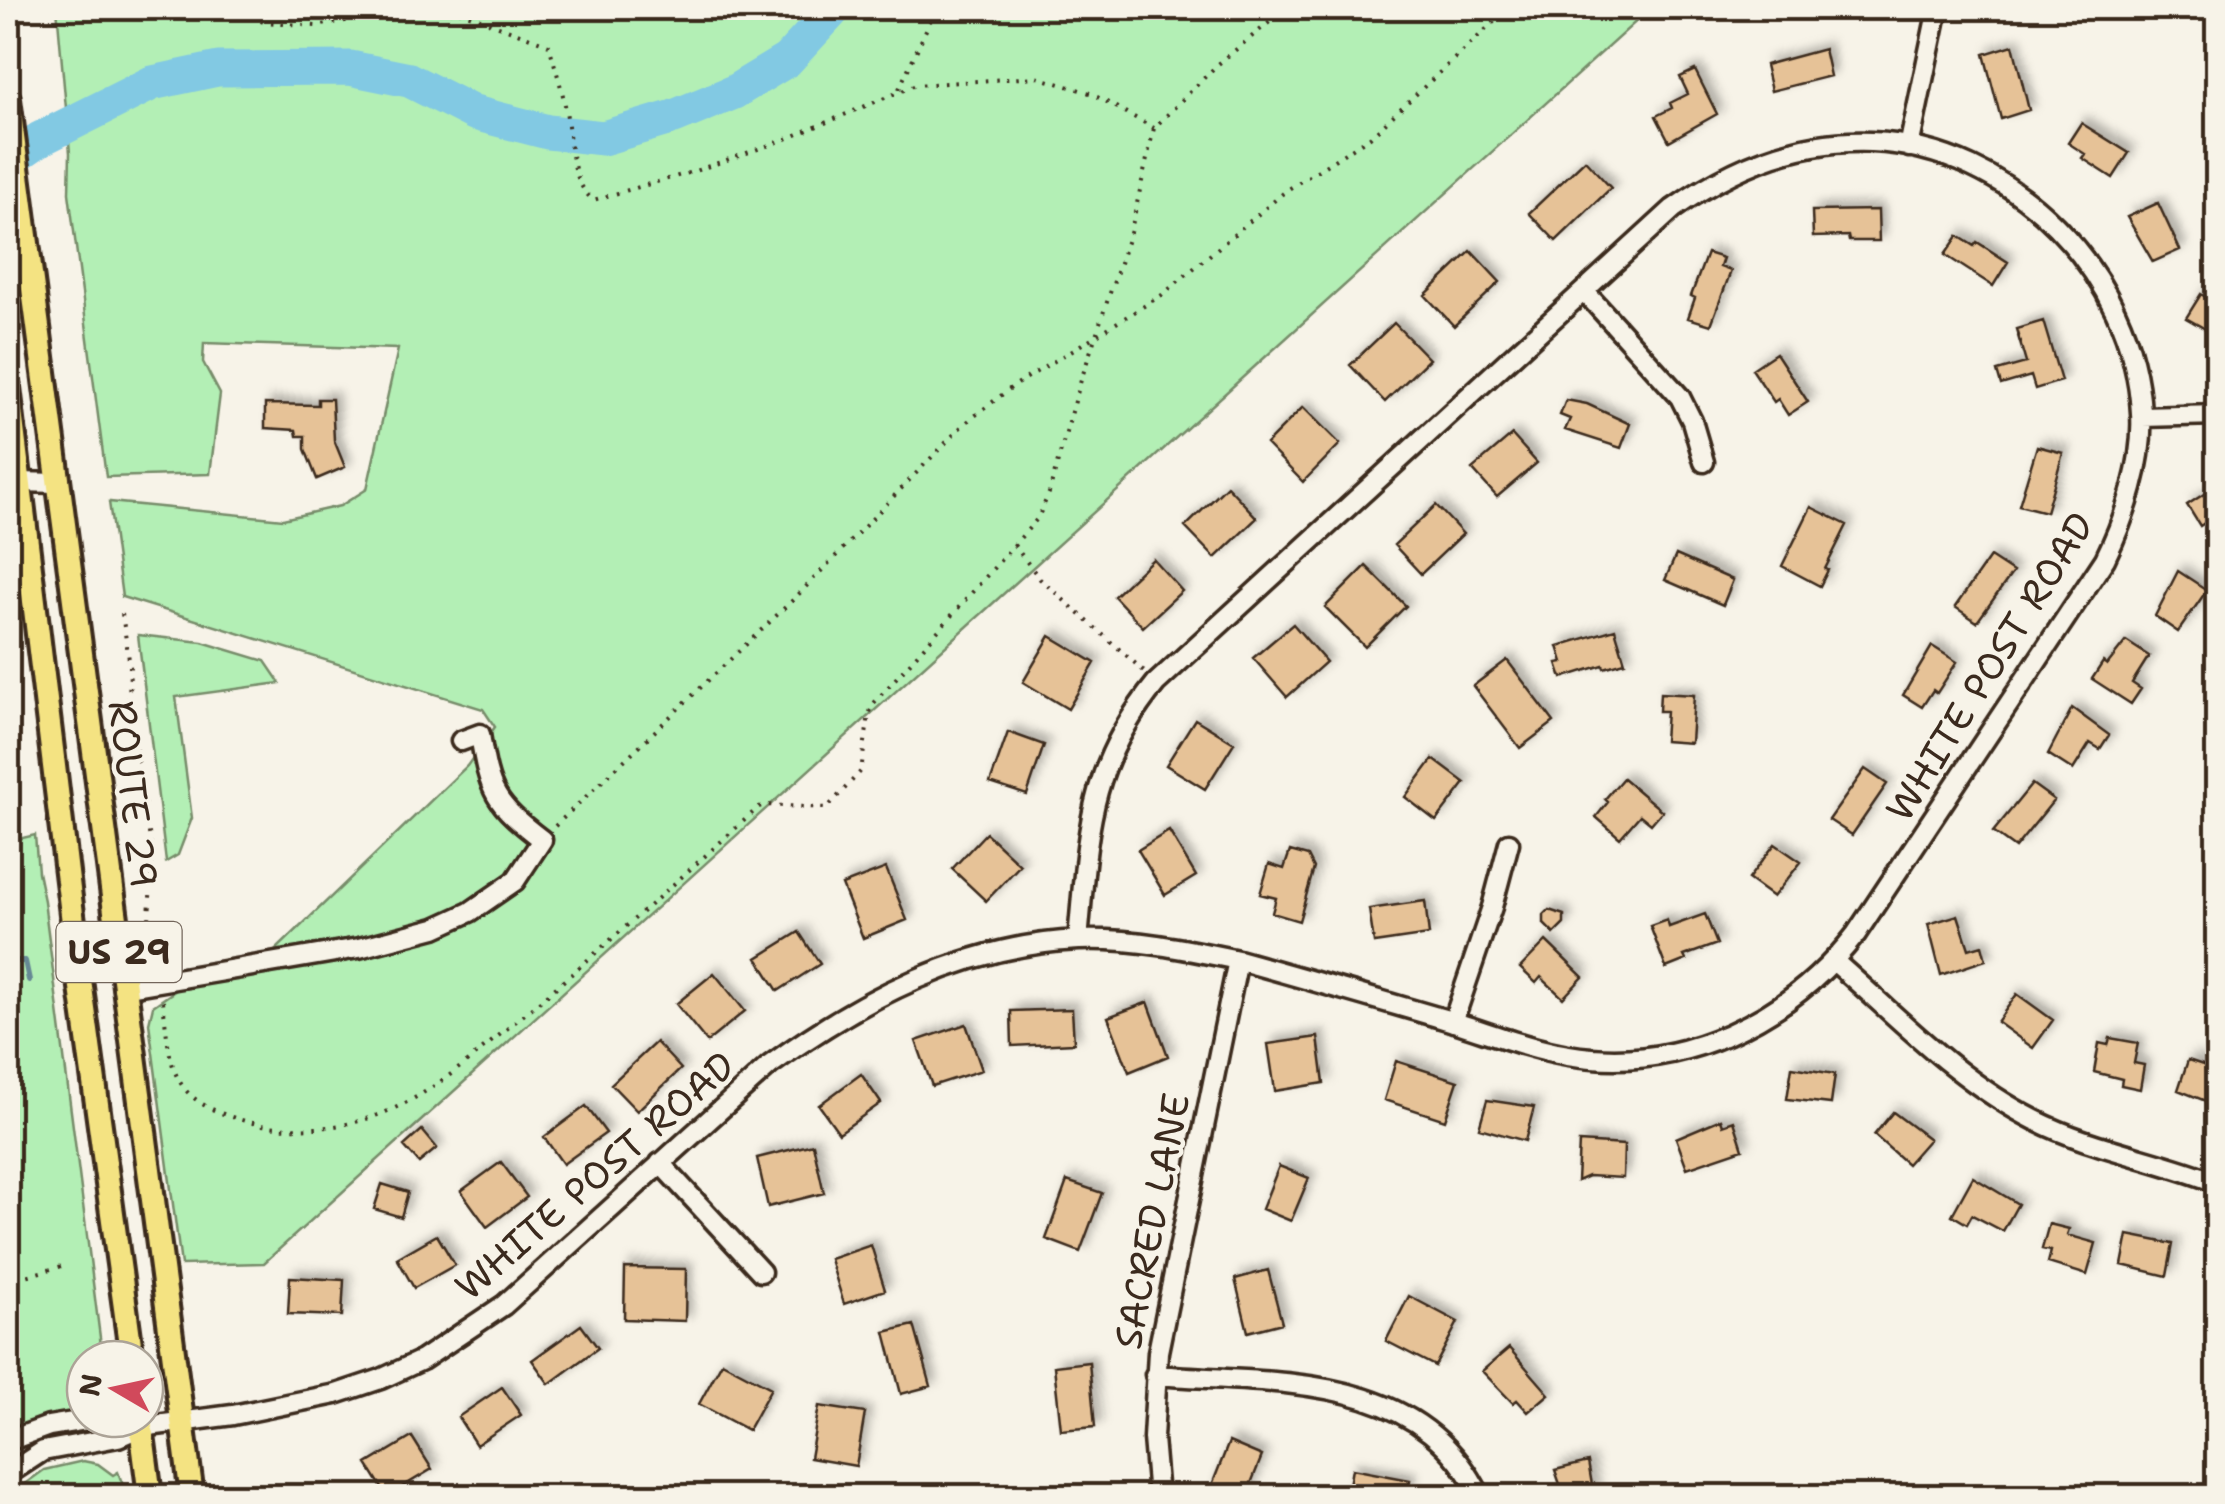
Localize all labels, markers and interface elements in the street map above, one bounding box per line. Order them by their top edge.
street label: WHITE POST ROAD [1874,503,2105,831]
street label: ROUTE 29 [97,697,170,891]
road number: US 29 [56,922,182,982]
street label: WHITE POST ROAD [444,1040,745,1311]
street label: SACRED LANE [1102,1089,1201,1353]
north arrow [65,1339,165,1439]
text: N [70,1371,111,1399]

